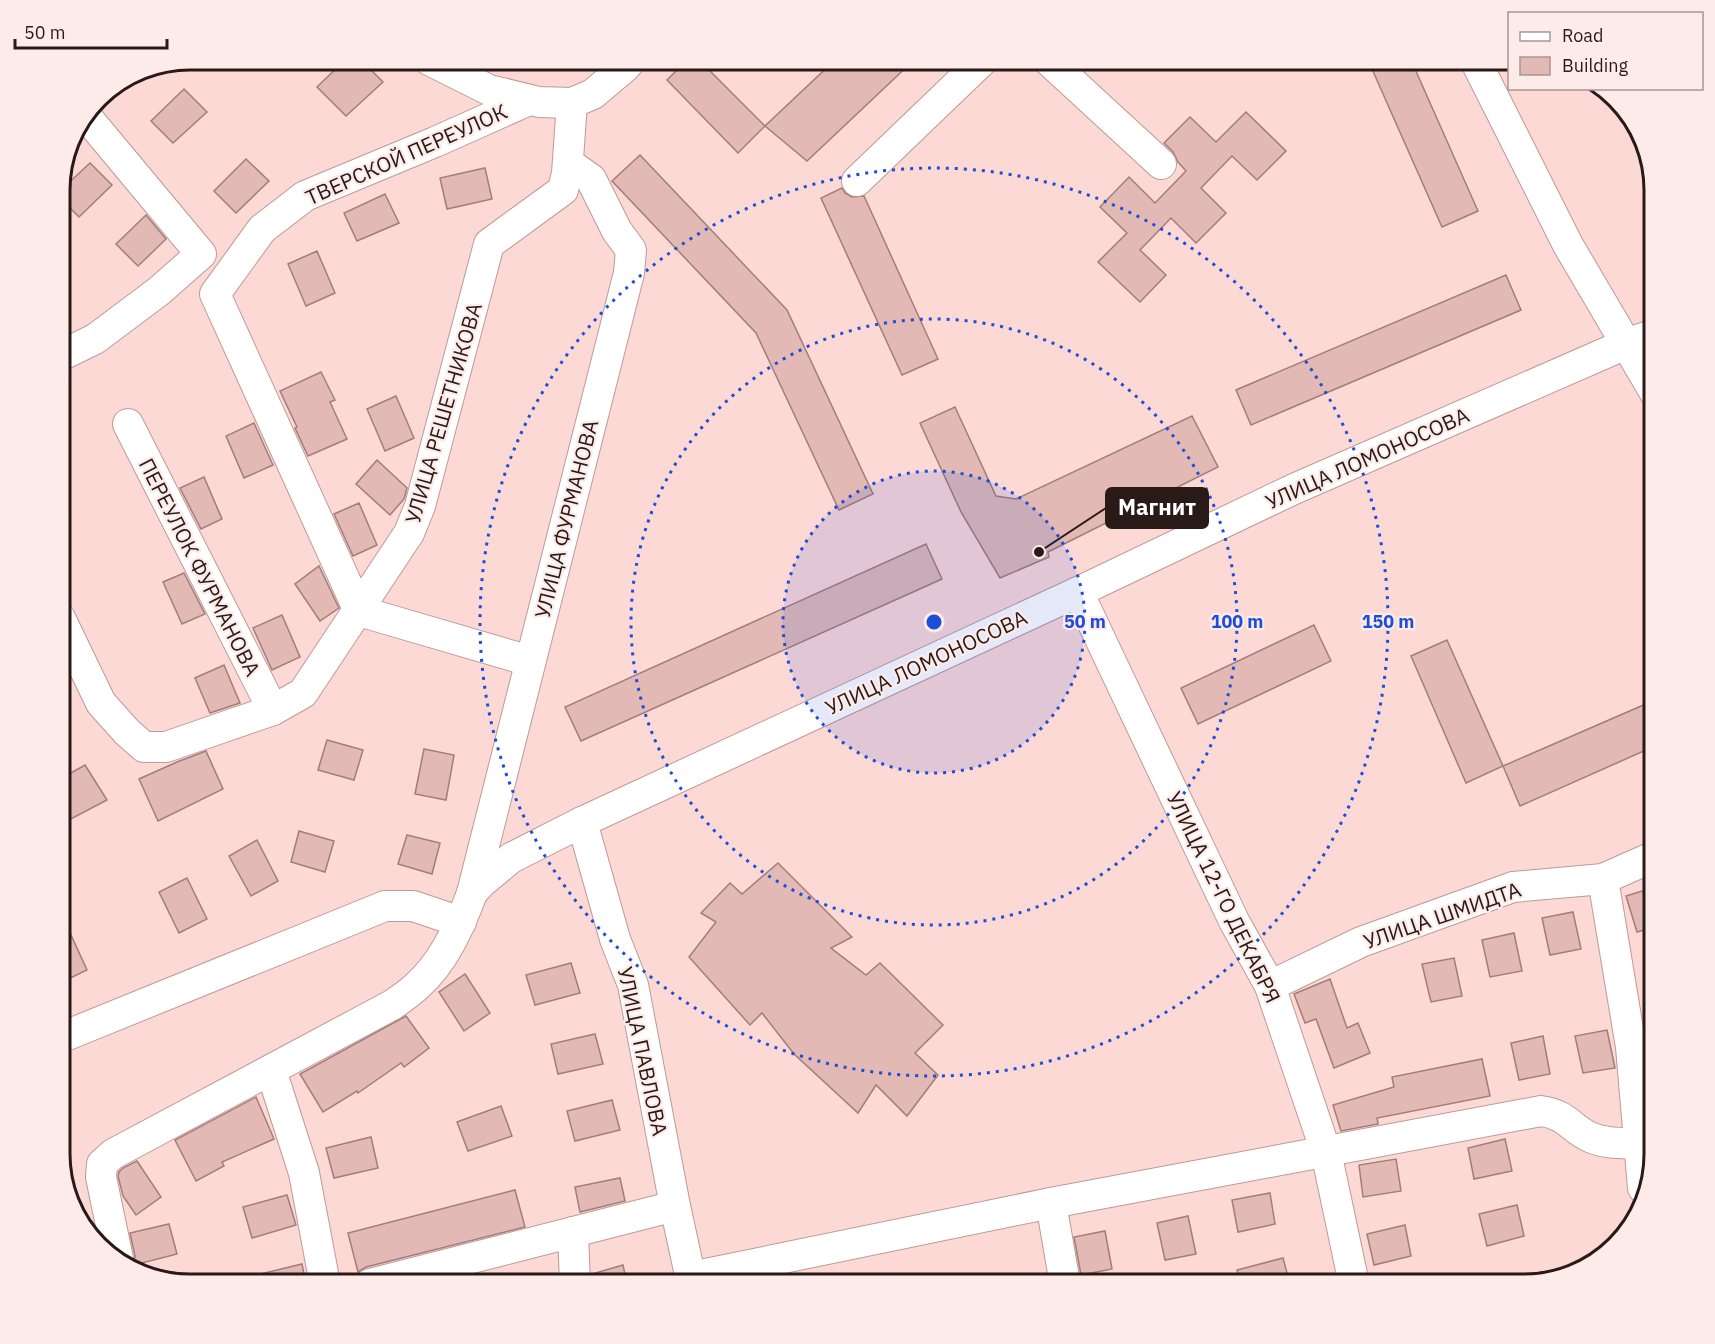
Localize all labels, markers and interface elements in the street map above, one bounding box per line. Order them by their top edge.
scale bar [15,12,166,50]
legend [1508,12,1703,90]
text: 50 m [24,21,66,44]
text: Road [1562,24,1603,47]
text: Building [1562,54,1629,77]
street label: ТВЕРСКОЙ ПЕРЕУЛОК [301,97,511,211]
street label: УЛИЦА РЕШЕТНИКОВА [398,299,488,527]
street label: УЛИЦА ЛОМОНОСОВА [1261,400,1473,516]
street label: УЛИЦА ФУРМАНОВА [528,417,604,621]
street label: ПЕРЕУЛОК ФУРМАНОВА [133,453,267,681]
callout: Магнит [1106,488,1208,528]
text: Магнит [1118,492,1196,521]
street label: УЛИЦА ЛОМОНОСОВА [820,603,1032,721]
text: 50 m [1064,610,1106,633]
text: 100 m [1211,610,1263,633]
text: 150 m [1362,610,1414,633]
centre of rings [924,612,944,632]
street label: УЛИЦА 12-ГО ДЕКАБРЯ [1161,787,1287,1007]
street label: УЛИЦА ШМИДТА [1359,875,1525,955]
street label: УЛИЦА ПАВЛОВА [611,964,675,1138]

